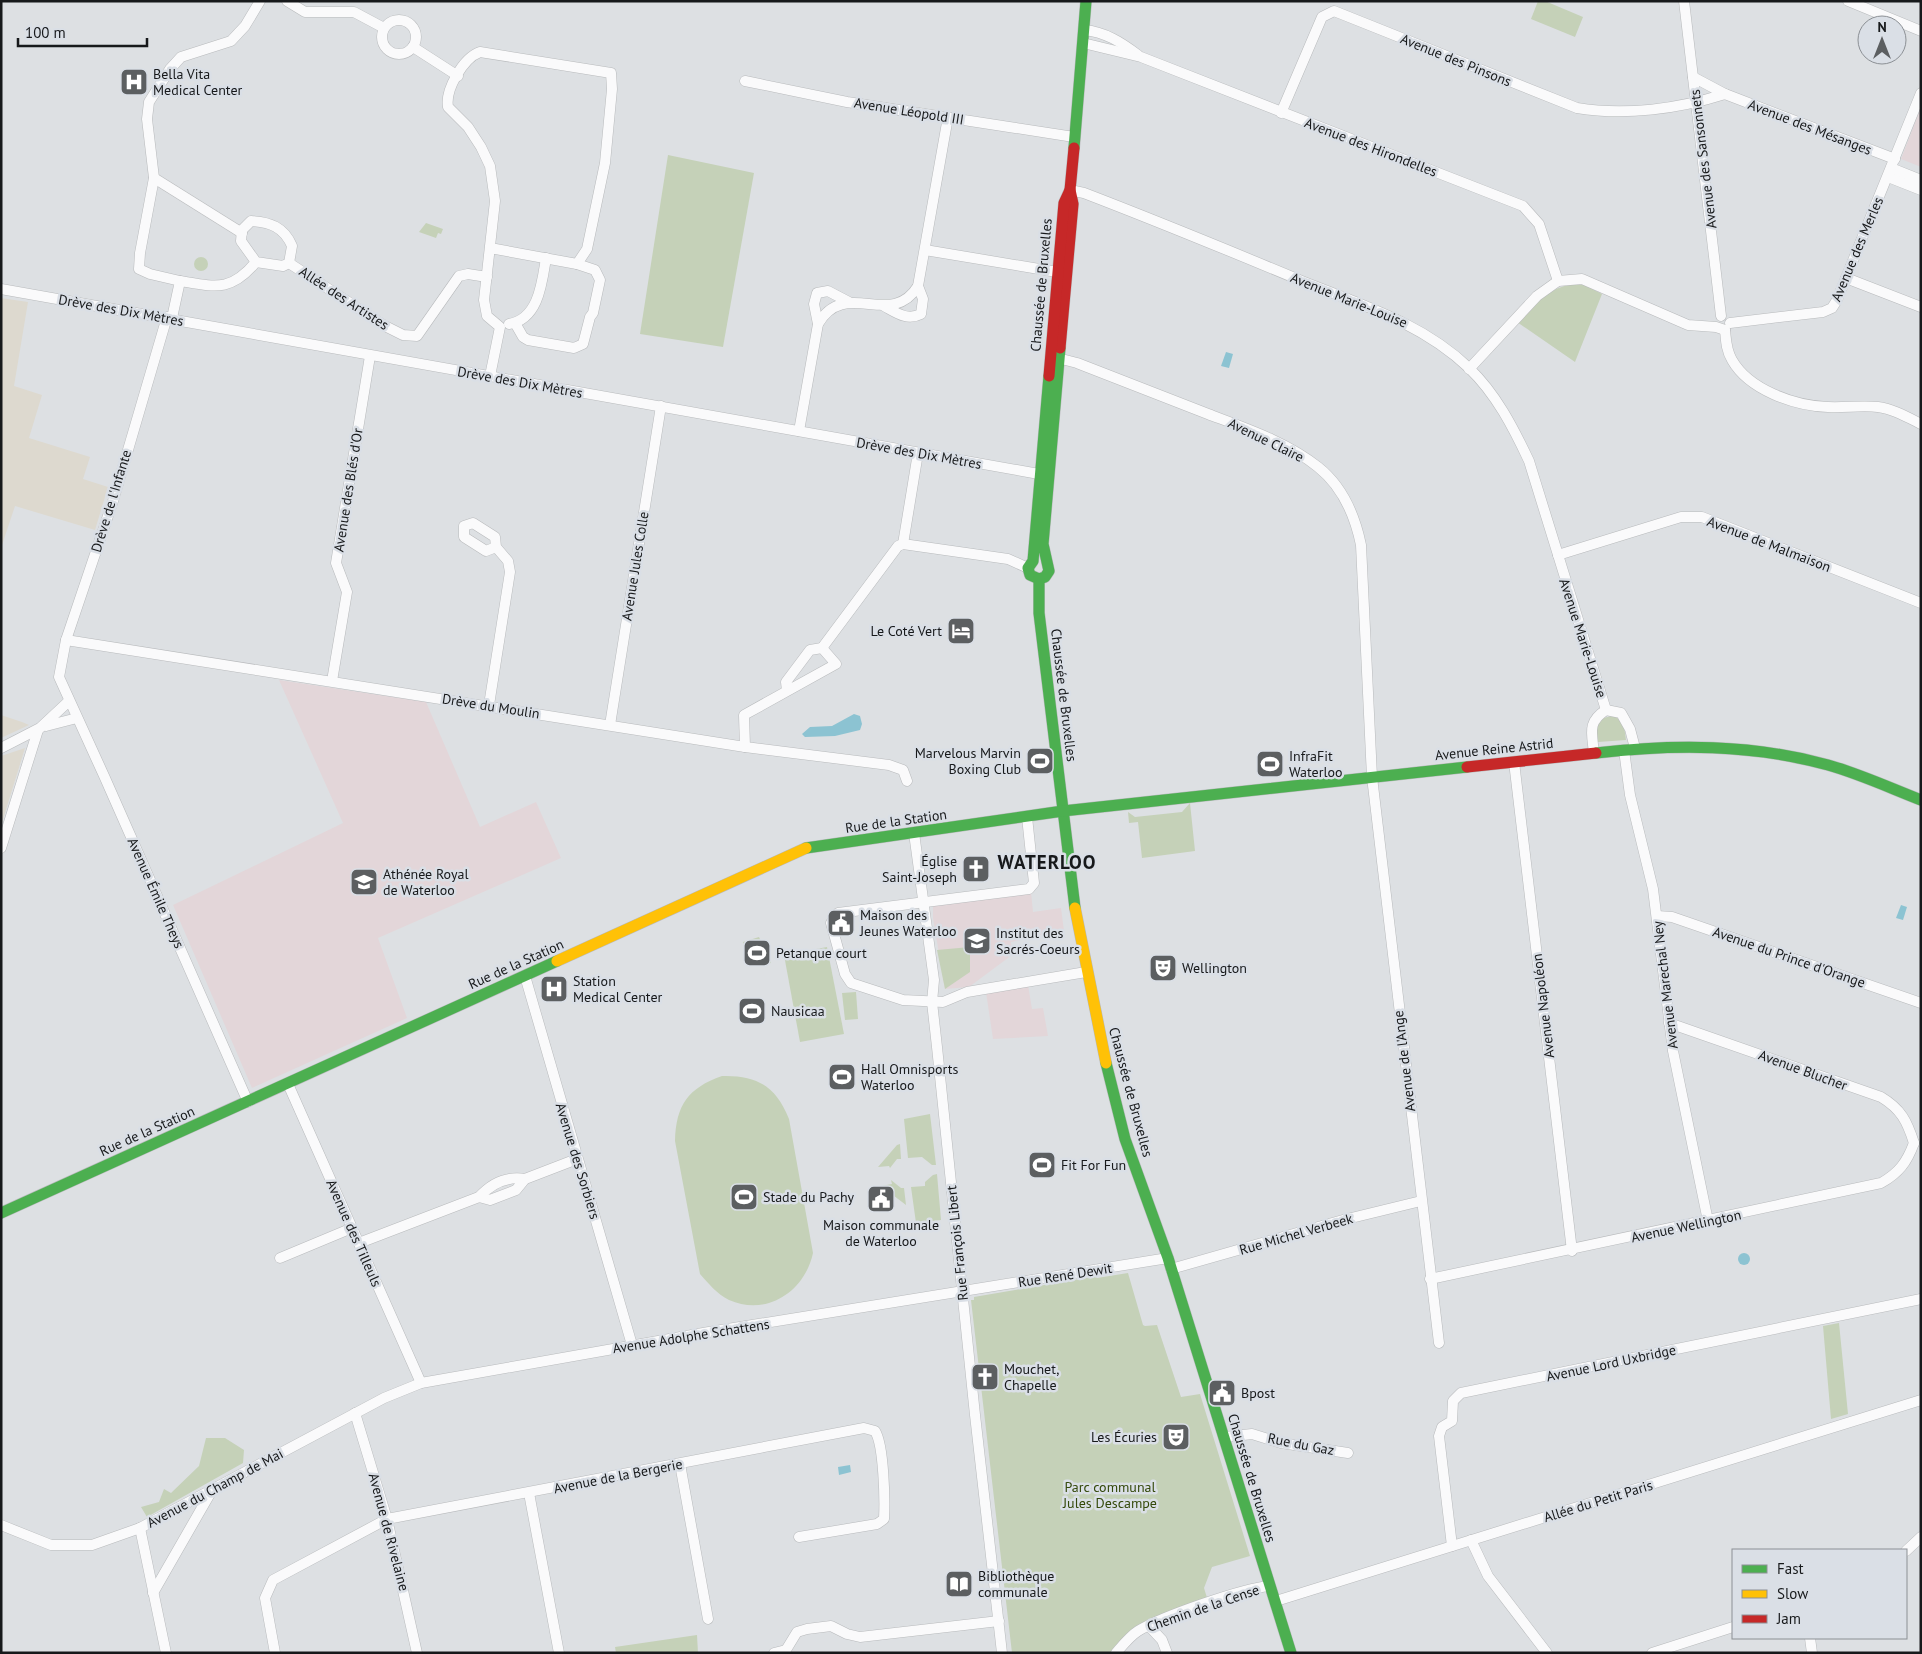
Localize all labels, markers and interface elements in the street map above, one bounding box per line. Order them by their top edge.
scale bar [18,15,146,47]
north arrow [1857,15,1907,65]
text: N [1877,18,1887,36]
text: 100 m [25,23,66,42]
street label: Avenue des Pinsons [1398,30,1514,90]
place label: Bella Vita Medical Center [153,65,243,99]
hospital icon: Bella Vita Medical Center [119,67,149,97]
street label: Avenue des Sansonnets [1686,88,1720,230]
street label: Avenue Léopold III [853,93,965,129]
street label: Avenue des Mésanges [1746,95,1874,159]
street label: Avenue des Hirondelles [1302,113,1440,181]
street label: Avenue des Merles [1827,194,1887,304]
street label: Chaussée de Bruxelles [1026,217,1056,352]
street label: Allée des Artistes [296,262,392,334]
street label: Avenue Marie-Louise [1288,268,1410,332]
street label: Drève des Dix Mètres [57,290,185,330]
street label: Drève des Dix Mètres [456,362,584,402]
street label: Avenue Claire [1225,414,1307,466]
street label: Avenue des Blés d'Or [329,427,367,553]
street label: Drève des Dix Mètres [855,433,983,473]
street label: Drève de l'Infante [87,448,135,554]
street label: Avenue Jules Colle [617,510,653,622]
street label: Avenue de Malmaison [1705,512,1833,576]
street label: Avenue Marie-Louise [1555,576,1611,700]
hotel icon: Le Coté Vert [946,616,976,646]
place label: Le Coté Vert [871,622,942,640]
street label: Chaussée de Bruxelles [1047,628,1081,763]
street label: Drève du Moulin [441,689,541,723]
street label: Avenue Reine Astrid [1434,734,1554,764]
place label: Marvelous Marvin Boxing Club [915,744,1021,778]
sports icon: Marvelous Marvin Boxing Club [1025,746,1055,776]
place label: InfraFit Waterloo [1289,747,1343,781]
sports icon: InfraFit Waterloo [1255,749,1285,779]
street label: Rue de la Station [844,805,948,837]
street label: Avenue Émile Theys [124,835,189,951]
district label: WATERLOO [997,850,1097,874]
place label: Église Saint-Joseph [882,852,957,886]
church icon: Église Saint-Joseph [961,854,991,884]
place label: Athénée Royal de Waterloo [383,865,469,899]
school or university icon: Athénée Royal de Waterloo [349,867,379,897]
place label: Maison des Jeunes Waterloo [859,906,956,940]
public building icon: Maison des Jeunes Waterloo [826,908,856,938]
street label: Avenue Marechal Ney [1648,920,1682,1050]
street label: Avenue du Prince d'Orange [1710,922,1868,992]
place label: Institut des Sacrés-Coeurs [996,924,1080,958]
school or university icon: Institut des Sacrés-Coeurs [962,926,992,956]
street label: Rue de la Station [466,935,566,993]
sports icon: Petanque court [742,938,772,968]
place label: Petanque court [776,944,867,962]
theatre icon: Wellington [1148,953,1178,983]
street label: Avenue Napoléon [1528,953,1558,1059]
place label: Wellington [1182,959,1247,977]
place label: Station Medical Center [573,972,663,1006]
hospital icon: Station Medical Center [539,974,569,1004]
sports icon: Nausicaa [737,996,767,1026]
place label: Nausicaa [771,1002,825,1020]
street label: Avenue de l'Ange [1389,1009,1419,1113]
street label: Chaussée de Bruxelles [1105,1025,1157,1159]
street label: Avenue Blucher [1756,1046,1850,1094]
place label: Hall Omnisports Waterloo [861,1060,959,1094]
sports icon: Hall Omnisports Waterloo [827,1062,857,1092]
street label: Avenue des Sorbiers [552,1101,604,1221]
street label: Rue de la Station [97,1102,197,1160]
sports icon: Fit For Fun [1027,1150,1057,1180]
place label: Fit For Fun [1061,1156,1126,1174]
street label: Avenue des Tilleuls [322,1177,386,1290]
sports icon: Stade du Pachy [729,1182,759,1212]
public building icon: Maison communale de Waterloo [866,1184,896,1214]
street label: Rue François Libert [942,1184,972,1301]
place label: Stade du Pachy [763,1188,855,1206]
street label: Avenue Wellington [1629,1206,1743,1246]
street label: Rue Michel Verbeek [1237,1209,1355,1259]
place label: Maison communale de Waterloo [823,1216,939,1250]
street label: Rue René Dewit [1017,1259,1113,1291]
street label: Avenue Adolphe Schattens [611,1315,771,1357]
street label: Avenue Lord Uxbridge [1545,1340,1677,1386]
place label: Mouchet, Chapelle [1004,1360,1059,1394]
church icon: Mouchet, Chapelle [970,1362,1000,1392]
public building icon: Bpost [1207,1378,1237,1408]
place label: Bpost [1241,1384,1275,1402]
street label: Chaussée de Bruxelles [1224,1411,1280,1545]
theatre icon: Les Écuries [1161,1422,1191,1452]
place label: Les Écuries [1091,1428,1157,1446]
street label: Rue du Gaz [1266,1429,1336,1459]
street label: Avenue du Champ de Mai [144,1444,286,1532]
street label: Avenue de la Bergerie [552,1455,684,1497]
street label: Avenue de Rivelaine [365,1471,413,1593]
street label: Allée du Petit Paris [1541,1476,1655,1526]
park label: Parc communal Jules Descampe [1062,1478,1157,1512]
legend [1732,1549,1907,1639]
text: Fast [1777,1559,1804,1578]
place label: Bibliothèque communale [978,1567,1054,1601]
library icon: Bibliothèque communale [944,1569,974,1599]
street label: Chemin de la Cense [1144,1580,1262,1636]
text: Slow [1777,1584,1808,1603]
text: Jam [1776,1609,1801,1628]

